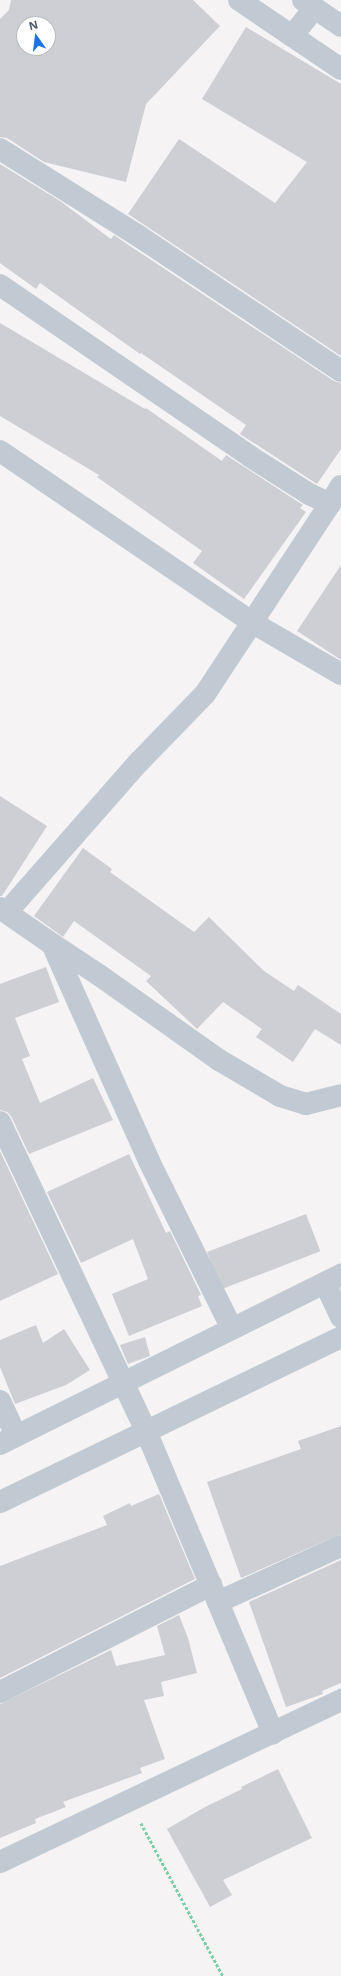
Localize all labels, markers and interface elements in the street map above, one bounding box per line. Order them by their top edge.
north arrow [16,16,56,56]
text: N [27,16,39,33]

